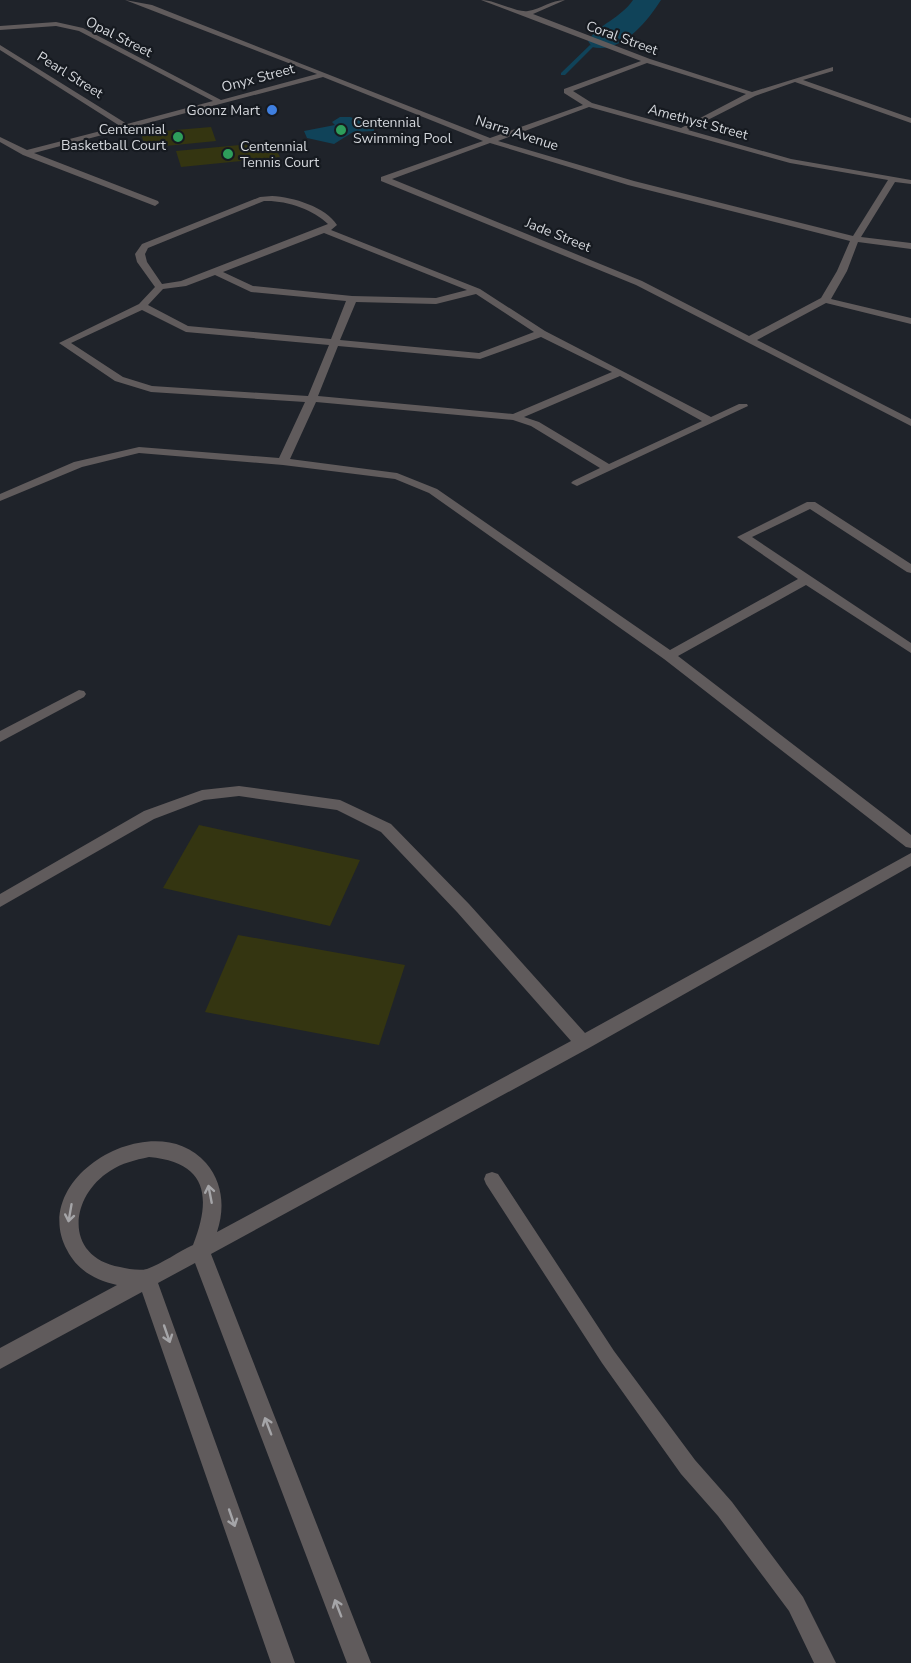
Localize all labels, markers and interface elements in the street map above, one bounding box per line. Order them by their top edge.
street label: Opal Street [82,12,156,62]
street label: Coral Street [583,16,661,60]
street label: Pearl Street [33,47,107,103]
street label: Onyx Street [219,59,297,97]
street label: Amethyst Street [646,100,750,145]
place label: Goonz Mart [187,101,260,120]
marker: Goonz Mart [265,103,279,117]
street label: Narra Avenue [473,111,561,155]
place label: Centennial Swimming Pool [353,113,453,148]
place label: Centennial Basketball Court [61,120,167,155]
marker: Centennial Swimming Pool [334,123,348,137]
marker: Centennial Basketball Court [171,130,185,144]
place label: Centennial Tennis Court [240,137,319,172]
marker: Centennial Tennis Court [221,147,235,161]
street label: Jade Street [521,213,594,257]
one-way arrow [204,1185,215,1204]
one-way arrow [65,1203,76,1222]
one-way arrow [162,1324,173,1343]
one-way arrow [262,1418,273,1436]
one-way arrow [227,1508,238,1527]
one-way arrow [332,1600,343,1618]

